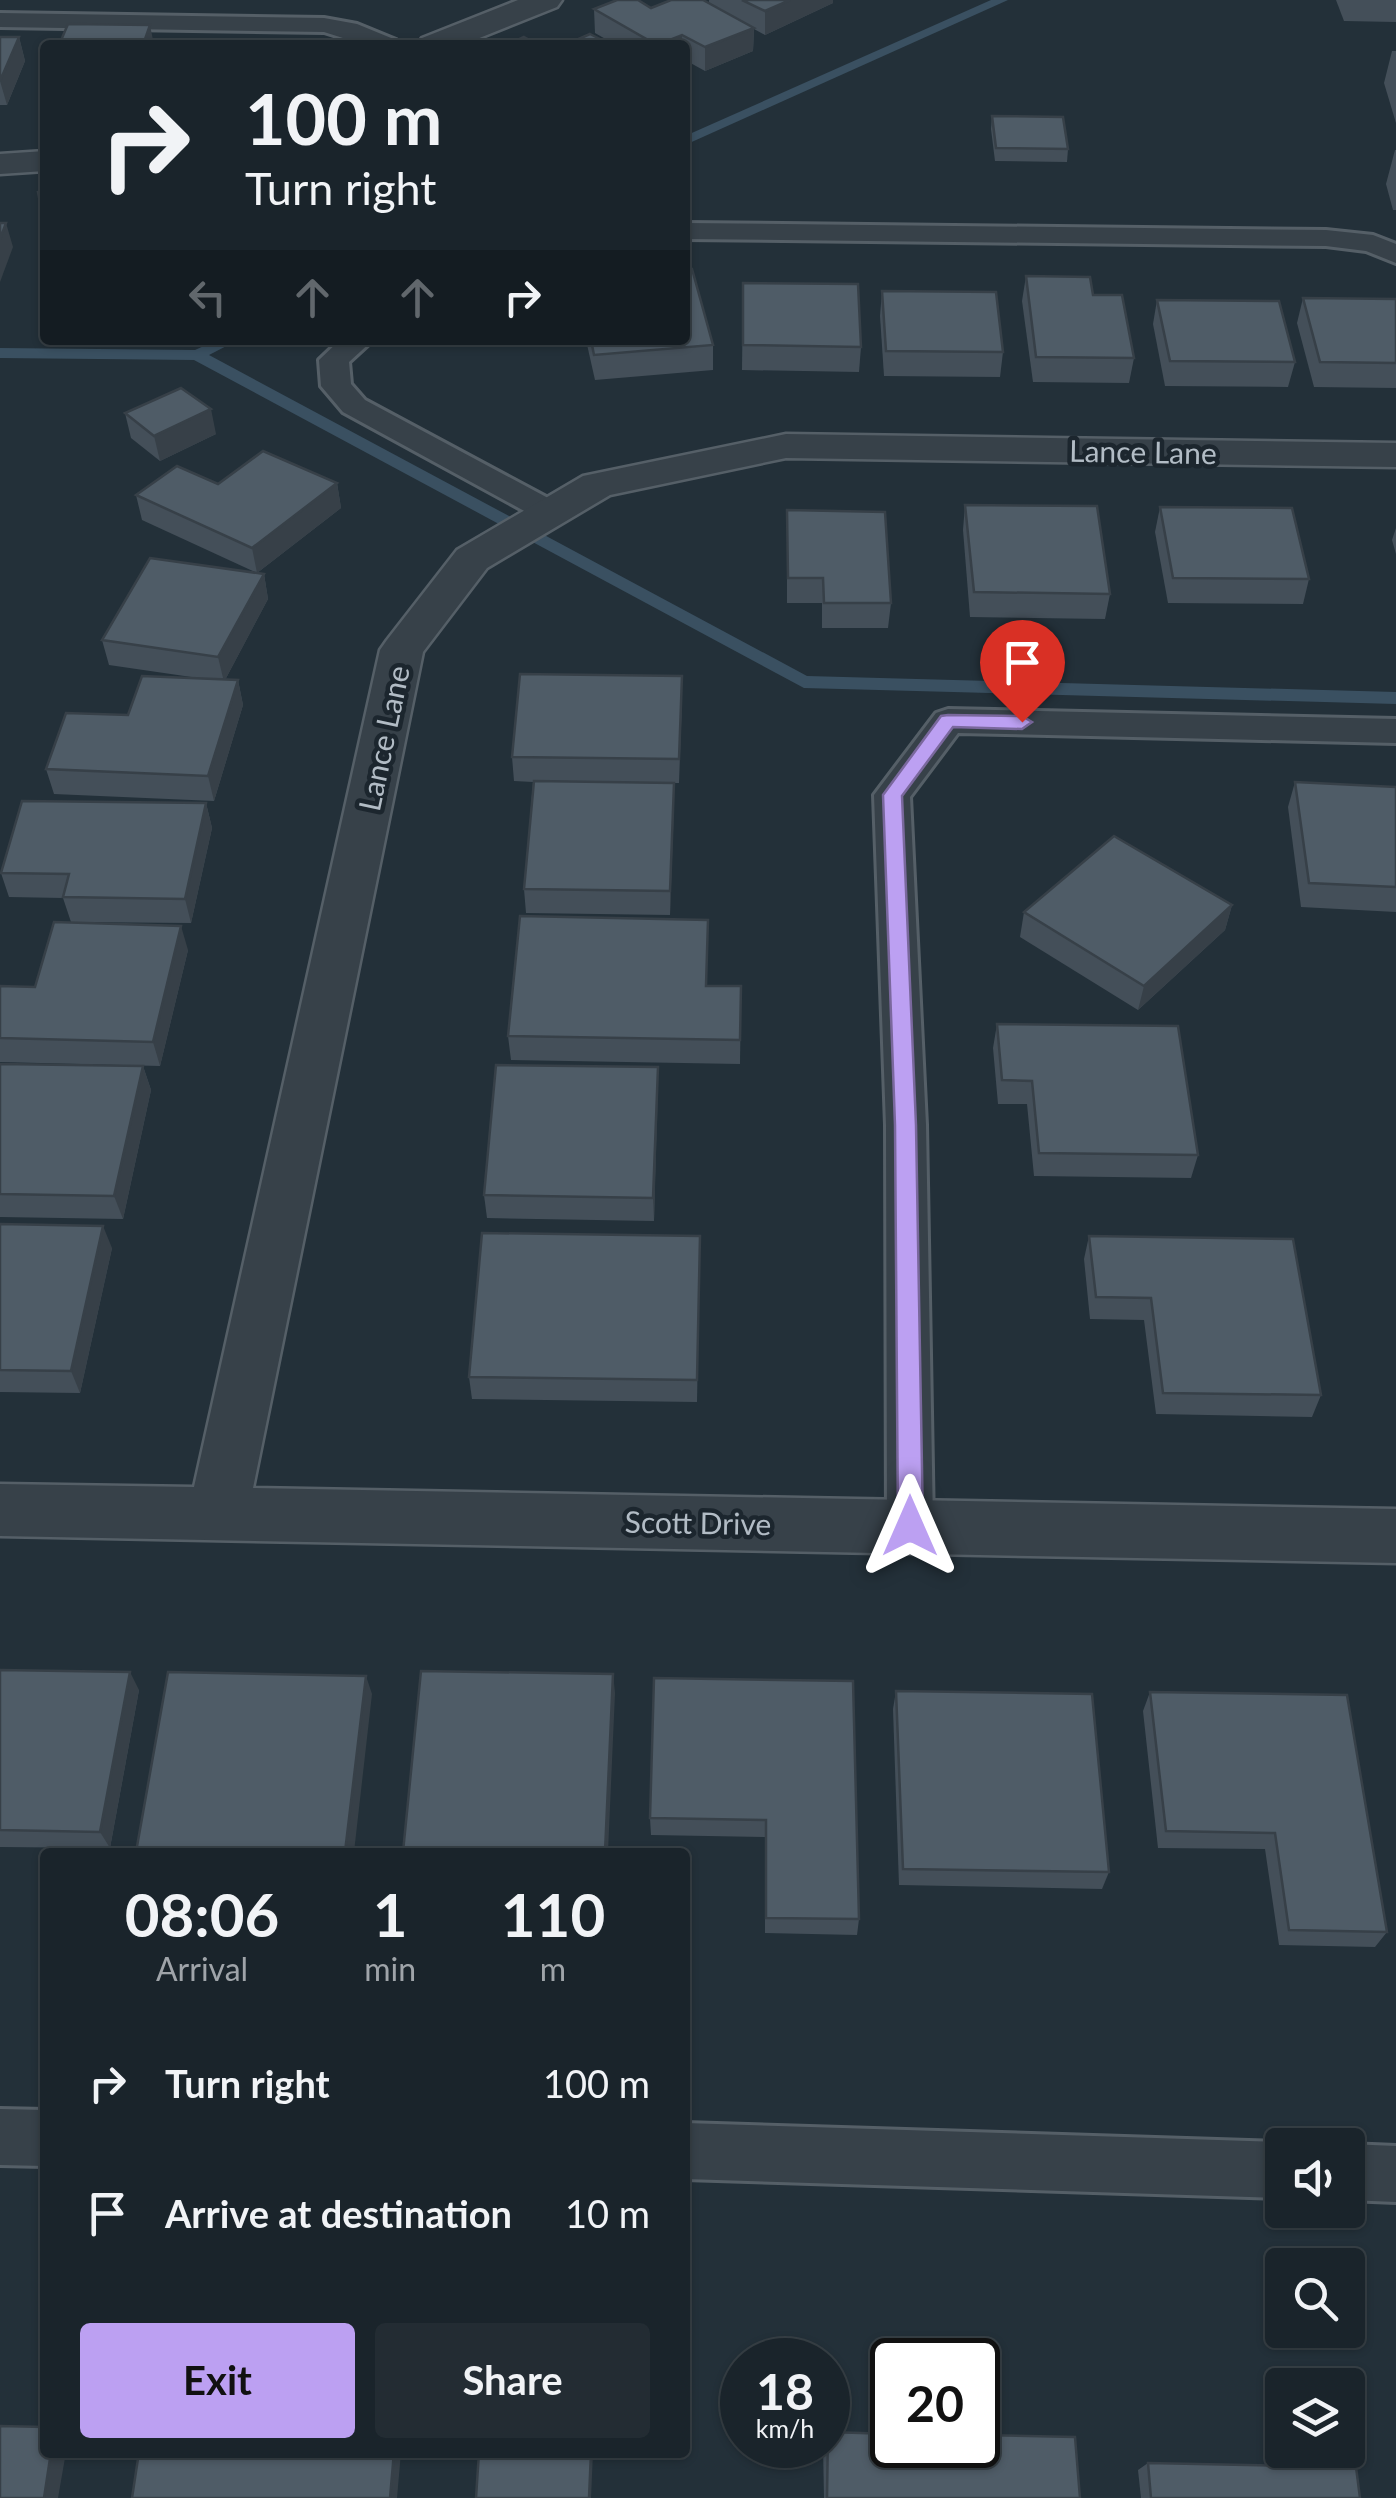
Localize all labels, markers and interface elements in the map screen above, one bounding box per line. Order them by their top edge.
text: 100 m [245,76,442,160]
icon: right [80,80,210,210]
text: Turn right [245,161,436,215]
icon: left [180,270,235,325]
icon: ahead [285,270,340,325]
icon: ahead [390,270,445,325]
icon: right [495,270,550,325]
street label: Lance Lane [1069,432,1217,470]
pin [980,620,1065,723]
icon: arrive [995,635,1050,690]
street label: Lance Lane [350,662,416,814]
position arrow [858,1474,962,1578]
street label: Scott Drive [624,1503,772,1541]
text: 08:06 [125,1878,279,1950]
text: 1 [373,1878,408,1950]
text: 110 [501,1878,605,1950]
text: Arrival [156,1949,248,1988]
text: min [364,1949,416,1988]
text: m [540,1949,566,1988]
icon: right [80,2056,135,2111]
text: Turn right [165,2060,330,2106]
text: 100 m [543,2060,650,2106]
map controls [1265,2128,1365,2468]
button: sound [1265,2128,1365,2228]
icon: arrive [80,2186,135,2241]
text: Arrive at destination [165,2190,512,2236]
text: 10 m [565,2190,650,2236]
button: search [1265,2248,1365,2348]
button: Exit [80,2323,355,2438]
button: Share [375,2323,650,2438]
speed limit sign: 20 [870,2338,1000,2468]
text: 18 [756,2361,814,2421]
button: layers [1265,2368,1365,2468]
text: km/h [756,2413,814,2443]

